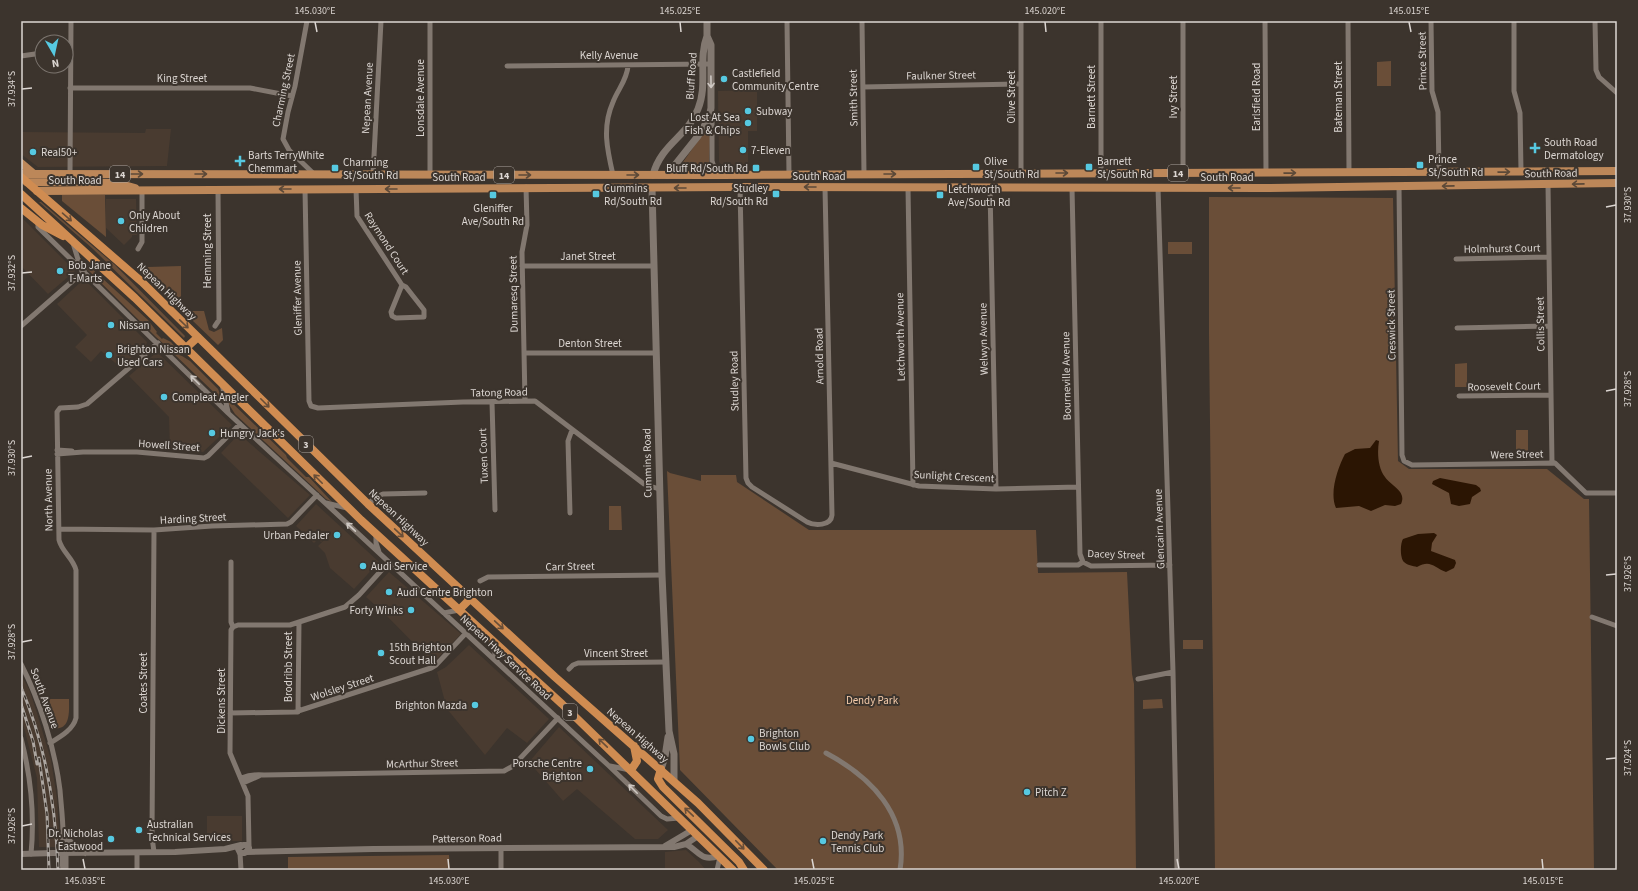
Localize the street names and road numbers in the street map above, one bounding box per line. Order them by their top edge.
street label: Prince Street [1414,31,1431,91]
street label: Kelly Avenue [580,48,639,63]
street label: Charming Street [268,52,299,128]
street label: Bluff Road [682,52,701,100]
street label: Lonsdale Avenue [413,59,428,137]
street label: Nepean Avenue [358,61,377,134]
street label: Bateman Street [1331,61,1346,133]
street label: Earlsfield Road [1249,63,1264,131]
street label: Barnett Street [1084,65,1099,129]
street label: Faulkner Street [906,67,976,84]
street label: Smith Street [845,69,861,127]
street label: Olive Street [1004,70,1019,124]
street label: King Street [157,71,207,86]
street label: Ivy Street [1166,75,1181,118]
road number: 14 [1168,165,1188,181]
road number: 14 [110,166,130,182]
street label: South Road [1524,166,1578,181]
road number: 14 [494,167,514,183]
street label: South Road [792,169,846,184]
street label: South Road [432,170,486,185]
street label: South Road [1200,170,1254,185]
street label: South Road [48,173,102,188]
street label: Raymond Court [361,209,413,278]
street label: Hemming Street [200,213,215,288]
street label: Holmhurst Court [1463,240,1541,257]
street label: Janet Street [560,249,616,264]
street label: Dumaresq Street [505,255,522,333]
street label: Nepean Highway [134,259,200,324]
street label: Gleniffer Avenue [289,260,306,336]
street label: Creswick Street [1383,289,1400,361]
street label: Letchworth Avenue [892,292,909,381]
street label: Collis Street [1533,296,1548,352]
street label: Welwyn Avenue [975,302,992,375]
street label: Arnold Road [812,328,827,384]
street label: Bourneville Avenue [1058,331,1075,421]
street label: Denton Street [558,336,622,351]
street label: Studley Road [726,351,743,411]
street label: Roosevelt Court [1467,378,1541,395]
street label: Tatong Road [470,385,528,400]
street label: Tuxen Court [475,428,492,484]
street label: Cummins Road [639,428,656,498]
street label: Howell Street [138,436,201,455]
road number: 3 [299,436,313,452]
street label: Were Street [1490,447,1544,462]
street label: Sunlight Crescent [913,467,995,486]
street label: North Avenue [40,468,57,531]
street label: Nepean Highway [365,485,432,549]
street label: Glencairn Avenue [1151,488,1168,569]
street label: Harding Street [159,509,227,528]
street label: Dacey Street [1087,546,1145,563]
street label: Carr Street [545,559,595,574]
street label: Nepean Hwy Service Road [457,611,554,704]
street label: Brodribb Street [281,631,296,702]
street label: Vincent Street [584,646,648,661]
street label: Coates Street [136,652,151,713]
street label: South Avenue [27,666,63,731]
street label: Dickens Street [214,668,229,734]
street label: Wolsley Street [309,670,376,705]
road number: 3 [563,704,577,720]
street label: Nepean Highway [603,704,672,767]
street label: McArthur Street [386,755,458,772]
street label: Patterson Road [432,830,502,847]

